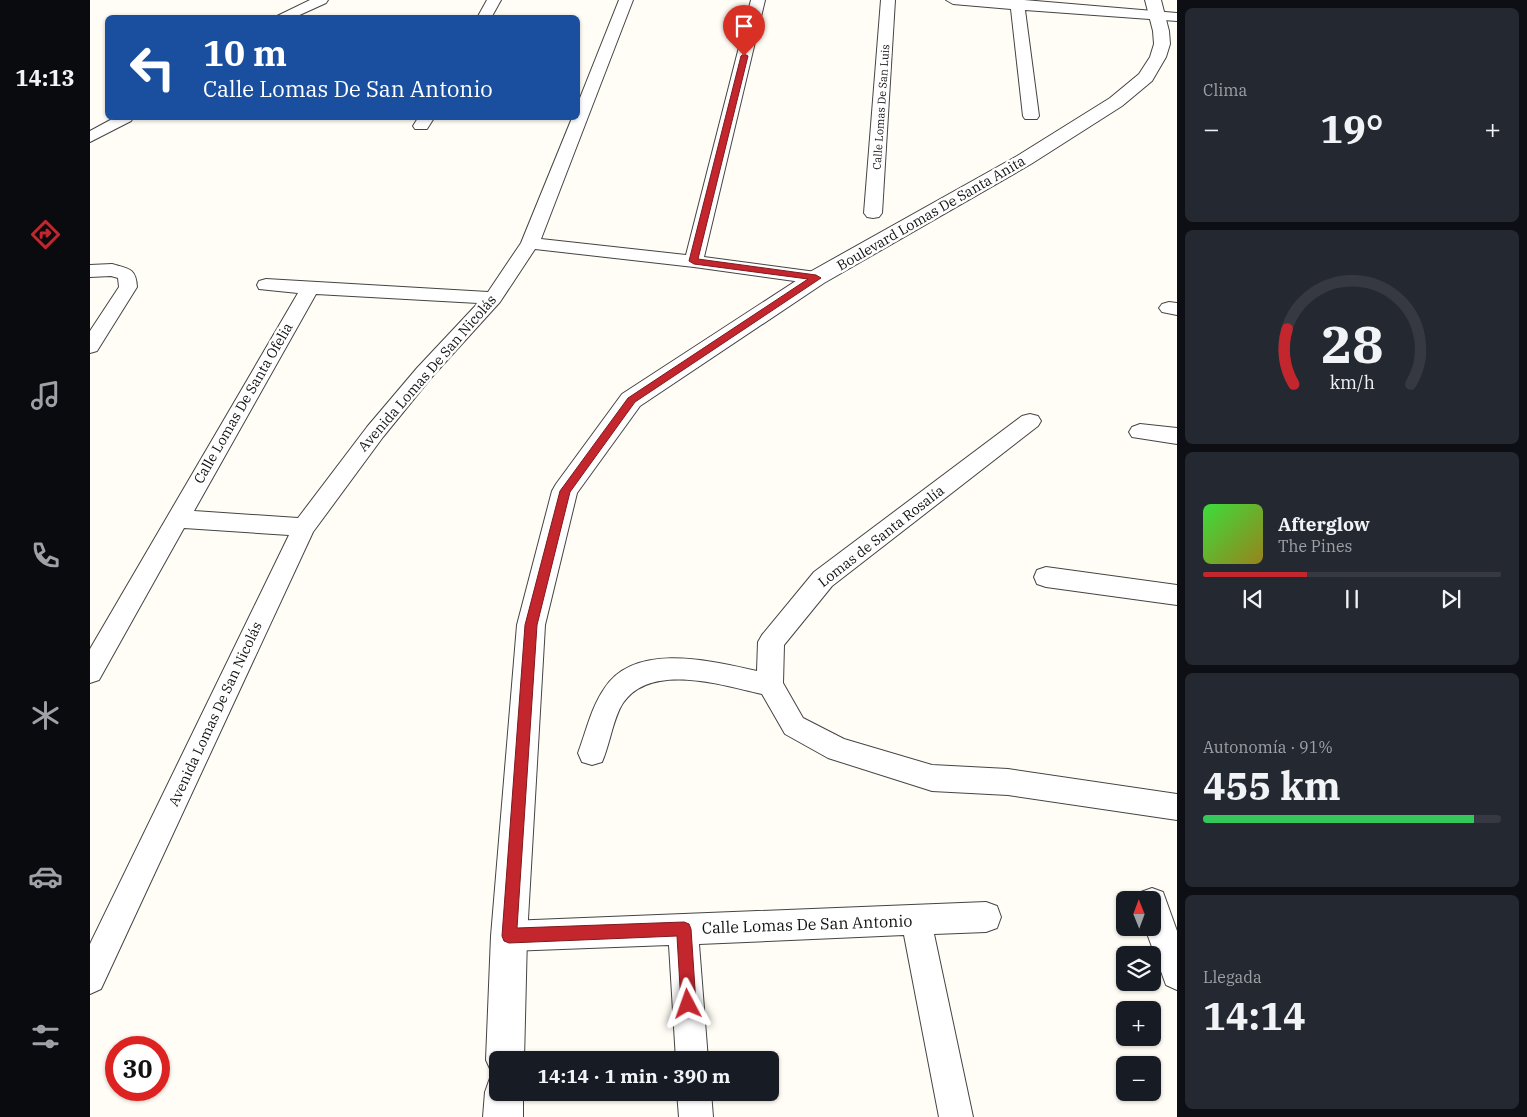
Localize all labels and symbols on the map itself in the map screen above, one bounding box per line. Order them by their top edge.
pin [723,5,765,56]
street label: Calle Lomas De San Luis [870,44,892,170]
street label: Boulevard Lomas De Santa Anita [834,151,1029,274]
street label: Avenida Lomas De San Nicolás [354,291,500,455]
street label: Calle Lomas De Santa Ofelia [190,319,297,487]
street label: Lomas de Santa Rosalía [814,481,948,591]
street label: Avenida Lomas De San Nicolás [164,619,266,809]
north arrow [1116,891,1161,936]
street label: Calle Lomas De San Antonio [701,910,913,938]
position arrow [661,977,713,1029]
speed limit sign: 30 [105,1036,170,1101]

